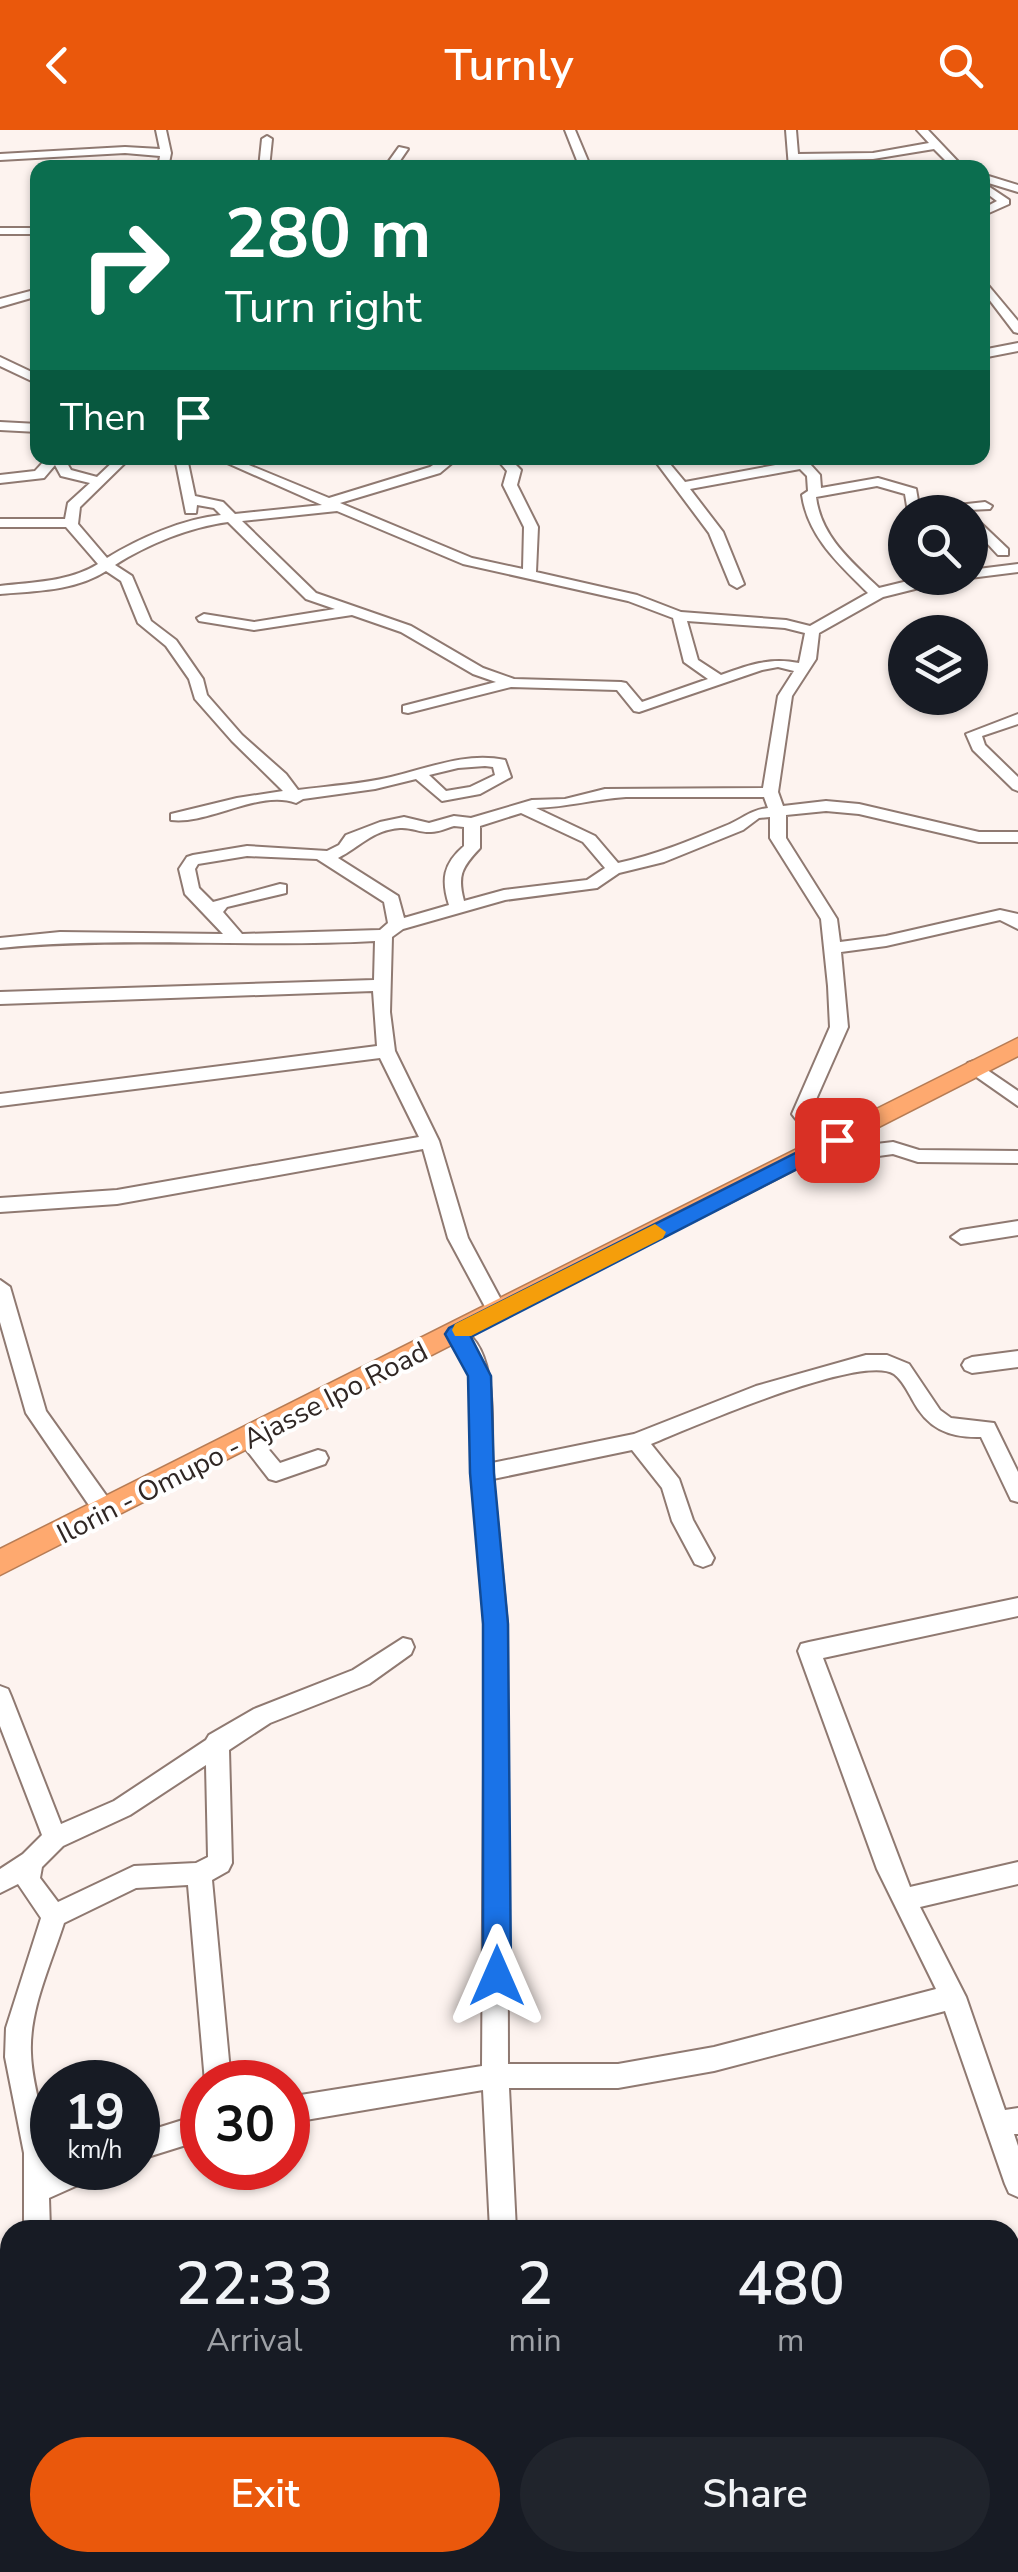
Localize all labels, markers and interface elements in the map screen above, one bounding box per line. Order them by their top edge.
text: Turnly [444,35,574,96]
icon: back [30,38,85,93]
icon: search [933,38,988,93]
text: 280 m [225,186,431,282]
icon: right [60,200,190,330]
text: Turn right [225,277,422,338]
icon: arrive [166,390,221,445]
text: Then [60,392,146,443]
map controls [888,495,988,715]
button: search [888,495,988,595]
button: layers [888,615,988,715]
pin [795,1098,880,1183]
icon: arrive [810,1113,865,1168]
street label: Ilorin - Omupo - Ajasse Ipo Road [51,1333,434,1553]
position arrow [445,1924,549,2028]
speed limit sign: 30 [180,2060,310,2190]
text: 19 [65,2078,125,2147]
text: km/h [67,2133,123,2167]
text: 22:33 [175,2243,333,2325]
text: 2 [517,2243,553,2325]
text: 480 [737,2243,845,2325]
text: Arrival [206,2319,302,2362]
text: min [509,2319,562,2362]
text: m [777,2319,805,2362]
button: Exit [30,2437,500,2552]
button: Share [520,2437,990,2552]

